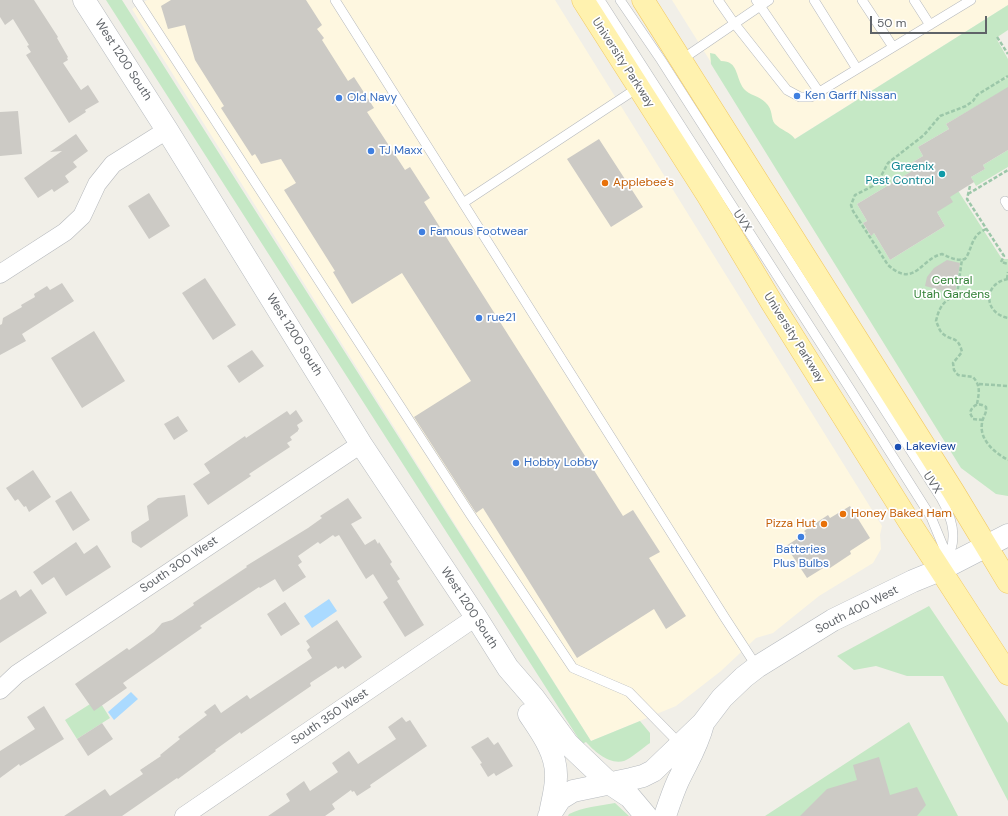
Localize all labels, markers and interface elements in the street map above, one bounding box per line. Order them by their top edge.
scale bar [872,8,989,34]
street label: University Parkway [589,15,657,111]
text: 50 m [877,15,906,31]
street label: West 1200 South [91,17,155,103]
place label: Ken Garff Nissan [805,89,897,103]
place label: Old Navy [347,91,397,105]
marker: Ken Garff Nissan [792,91,802,101]
marker: Old Navy [334,93,344,103]
place label: TJ Maxx [379,144,422,158]
marker: TJ Maxx [366,146,376,156]
place label: Greenix Pest Control [866,160,934,188]
marker: Greenix Pest Control [937,169,947,179]
place label: Applebee's [613,176,674,190]
marker: Applebee's [600,178,610,188]
street label: UVX [730,207,754,235]
place label: Famous Footwear [430,225,528,239]
marker: Famous Footwear [417,227,427,237]
park label: Central Utah Gardens [914,274,990,302]
street label: University Parkway [760,290,828,386]
street label: West 1200 South [263,291,325,379]
place label: rue21 [487,311,516,325]
marker: rue21 [474,313,484,323]
place label: Lakeview [906,440,956,454]
marker: Lakeview [893,442,903,452]
place label: Hobby Lobby [524,456,598,470]
marker: Hobby Lobby [511,458,521,468]
street label: UVX [920,469,944,497]
place label: Honey Baked Ham [851,507,952,521]
marker: Honey Baked Ham [838,509,848,519]
place label: Pizza Hut [766,517,816,531]
marker: Pizza Hut [819,519,829,529]
marker: Batteries Plus Bulbs [796,532,806,542]
street label: South 300 West [137,534,221,596]
place label: Batteries Plus Bulbs [773,543,829,571]
street label: West 1200 South [437,565,501,651]
street label: South 400 West [813,583,901,637]
street label: South 350 West [289,686,371,748]

